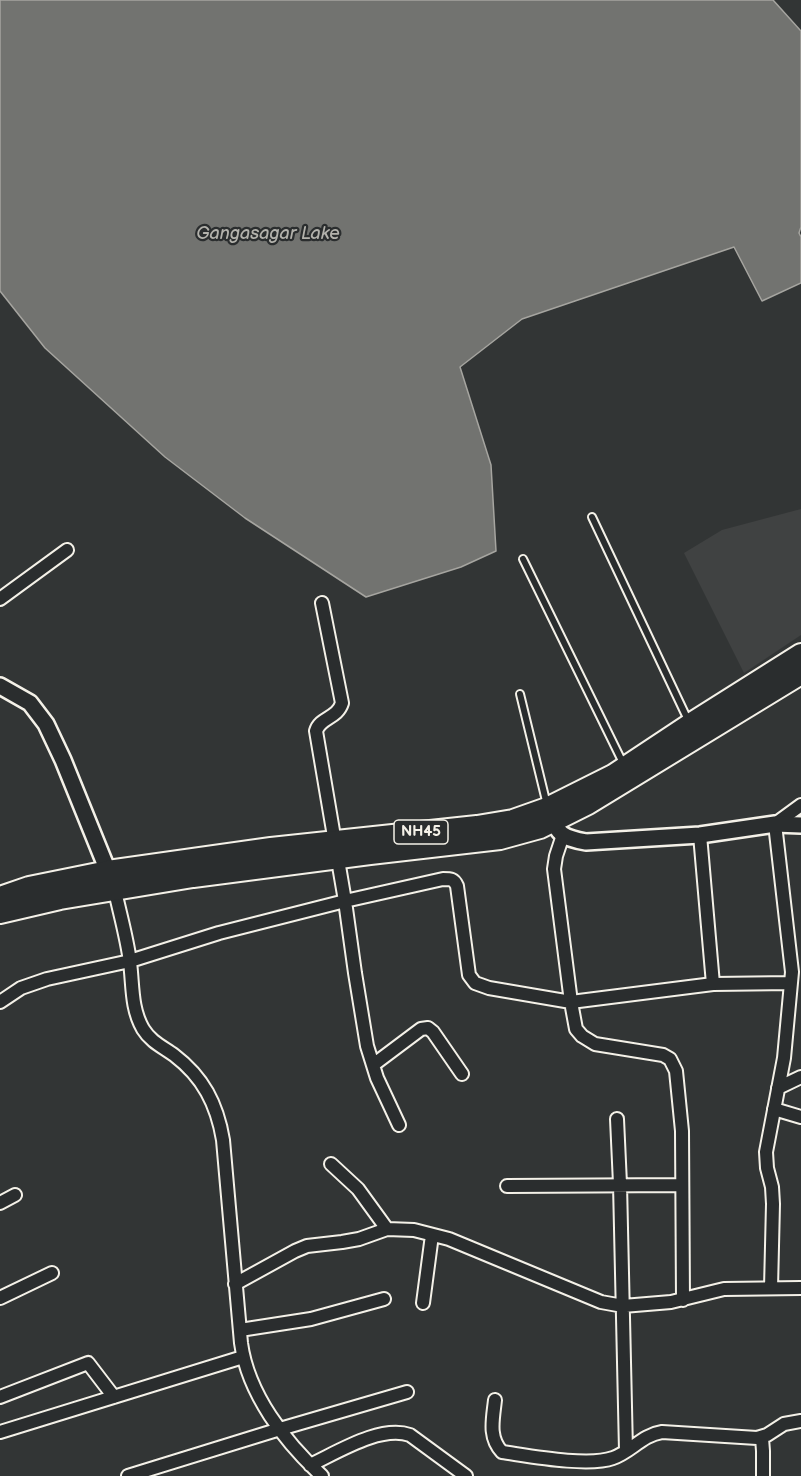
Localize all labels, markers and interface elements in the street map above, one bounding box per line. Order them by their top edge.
water label: Gangasagar Lake [196,223,340,245]
road number: NH45 [394,820,448,844]

